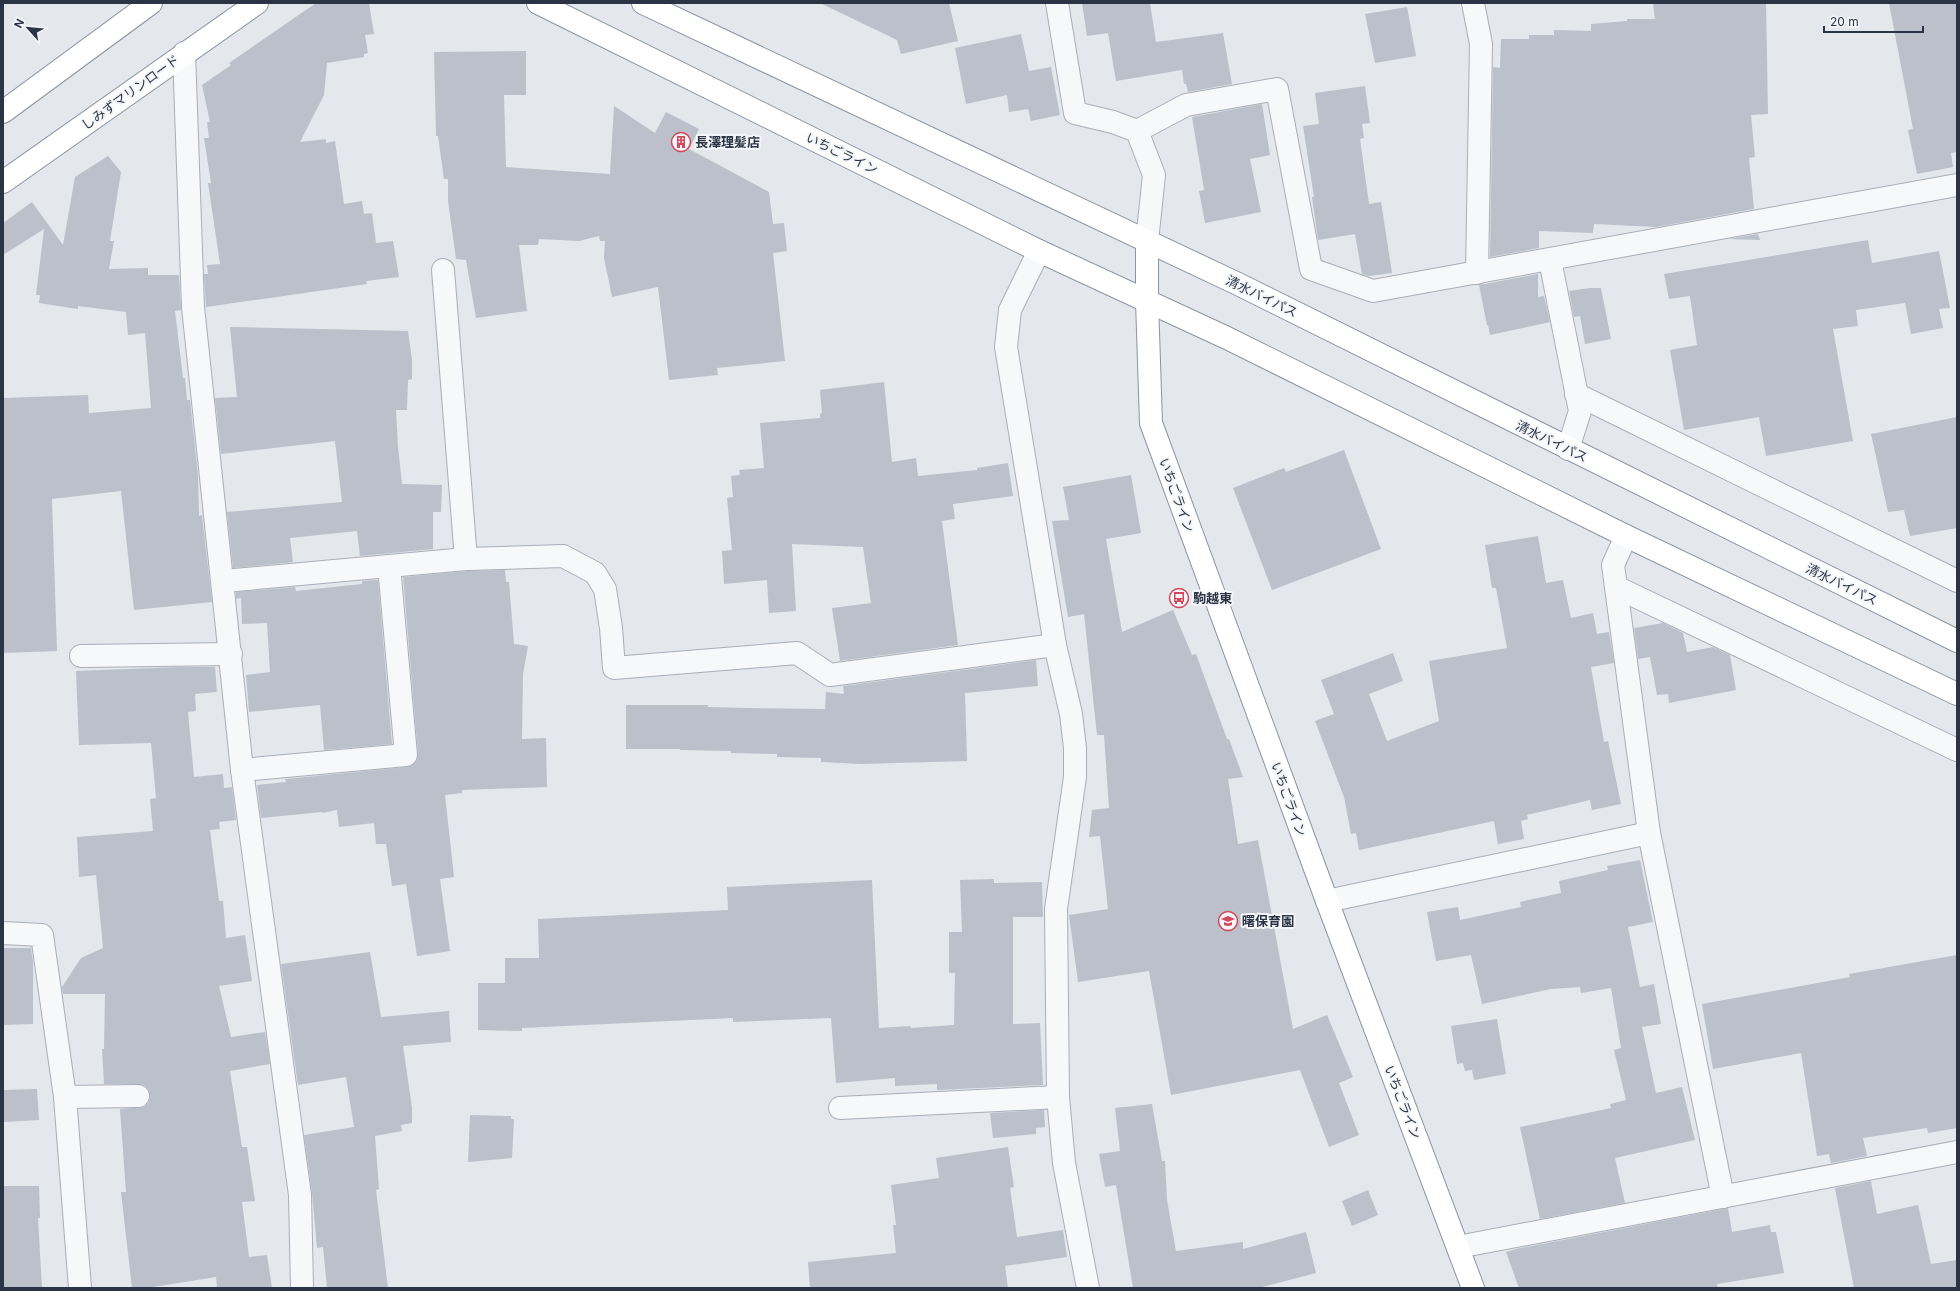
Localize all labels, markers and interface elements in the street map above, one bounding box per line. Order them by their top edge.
north arrow [8,8,48,48]
scale bar [1824,8,1923,34]
text: 20 m [1830,14,1859,29]
text: N [11,17,27,30]
street label: しみずマリンロード [78,51,182,133]
street label: いちごライン [803,129,881,177]
building icon: 長澤理髪店 [670,131,692,153]
place label: 長澤理髪店 [695,134,760,150]
street label: 清水バイパス [1224,272,1300,320]
street label: 清水バイパス [1514,417,1590,465]
street label: いちごライン [1156,456,1198,534]
street label: 清水バイパス [1804,560,1880,608]
bus stop icon: 駒越東 [1168,587,1190,609]
place label: 駒越東 [1193,590,1232,606]
street label: いちごライン [1268,760,1310,838]
school or university icon: 曙保育園 [1217,910,1239,932]
place label: 曙保育園 [1242,913,1294,929]
street label: いちごライン [1382,1063,1424,1141]

